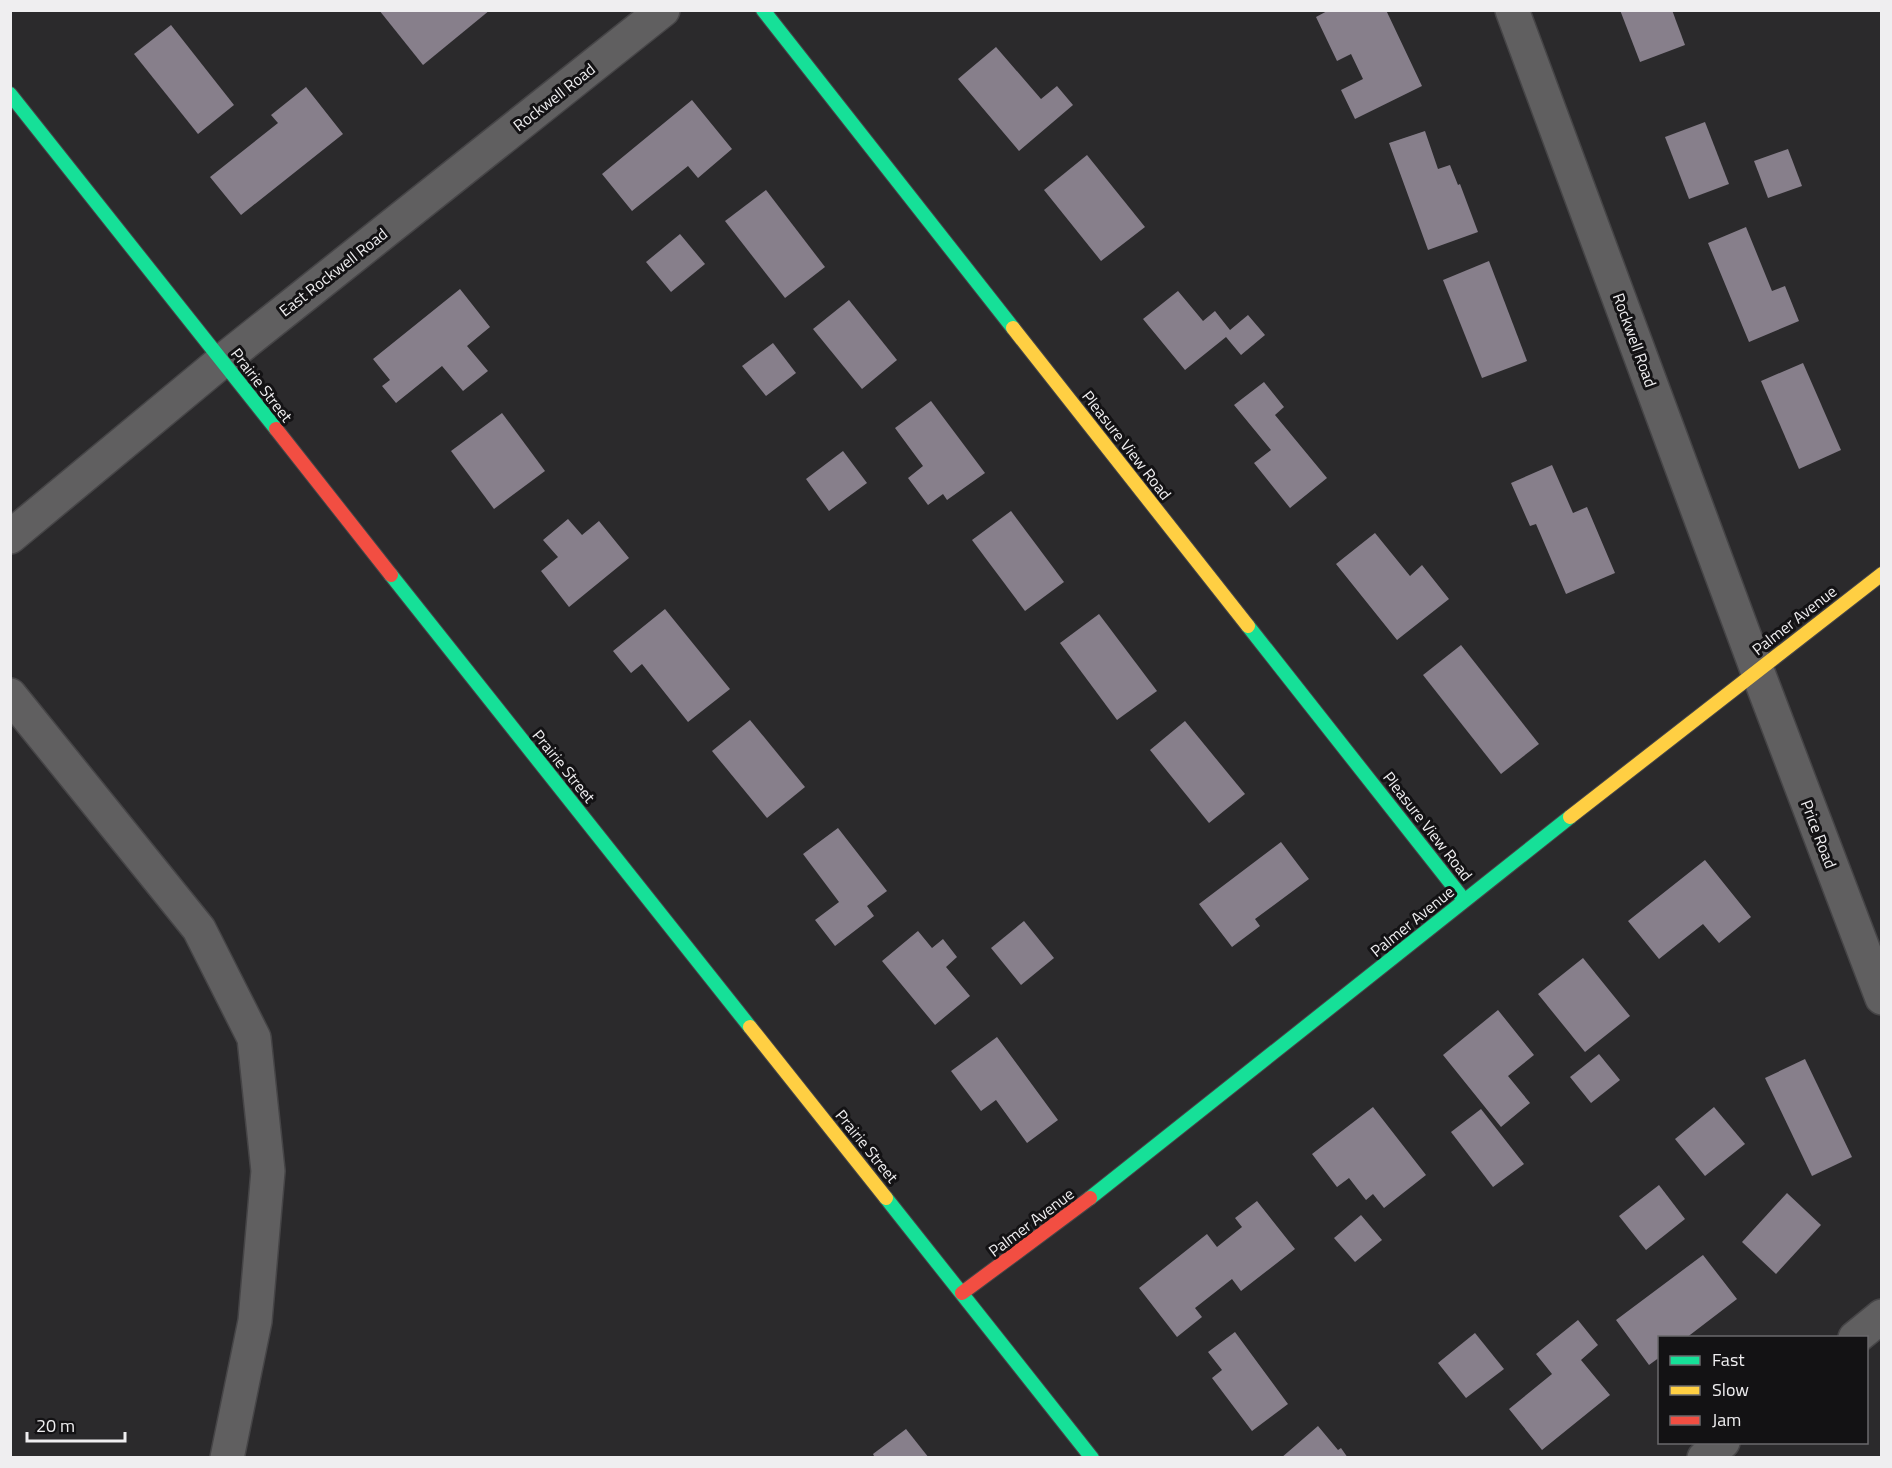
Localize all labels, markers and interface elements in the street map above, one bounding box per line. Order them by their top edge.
street label: Rockwell Road [508,57,600,137]
street label: East Rockwell Road [274,222,392,322]
street label: Rockwell Road [1607,290,1663,390]
street label: Prairie Street [225,343,299,428]
street label: Pleasure View Road [1076,385,1178,505]
street label: Palmer Avenue [1747,579,1841,661]
street label: Prairie Street [527,724,601,808]
street label: Pleasure View Road [1377,766,1479,886]
street label: Price Road [1795,796,1843,872]
street label: Palmer Avenue [1365,880,1459,962]
street label: Prairie Street [830,1104,904,1188]
street label: Palmer Avenue [983,1182,1079,1262]
legend [1658,1336,1868,1444]
text: Fast [1712,1346,1745,1373]
text: Slow [1712,1376,1749,1403]
scale bar [27,1405,124,1443]
text: Jam [1712,1406,1741,1433]
text: 20 m [36,1412,75,1439]

